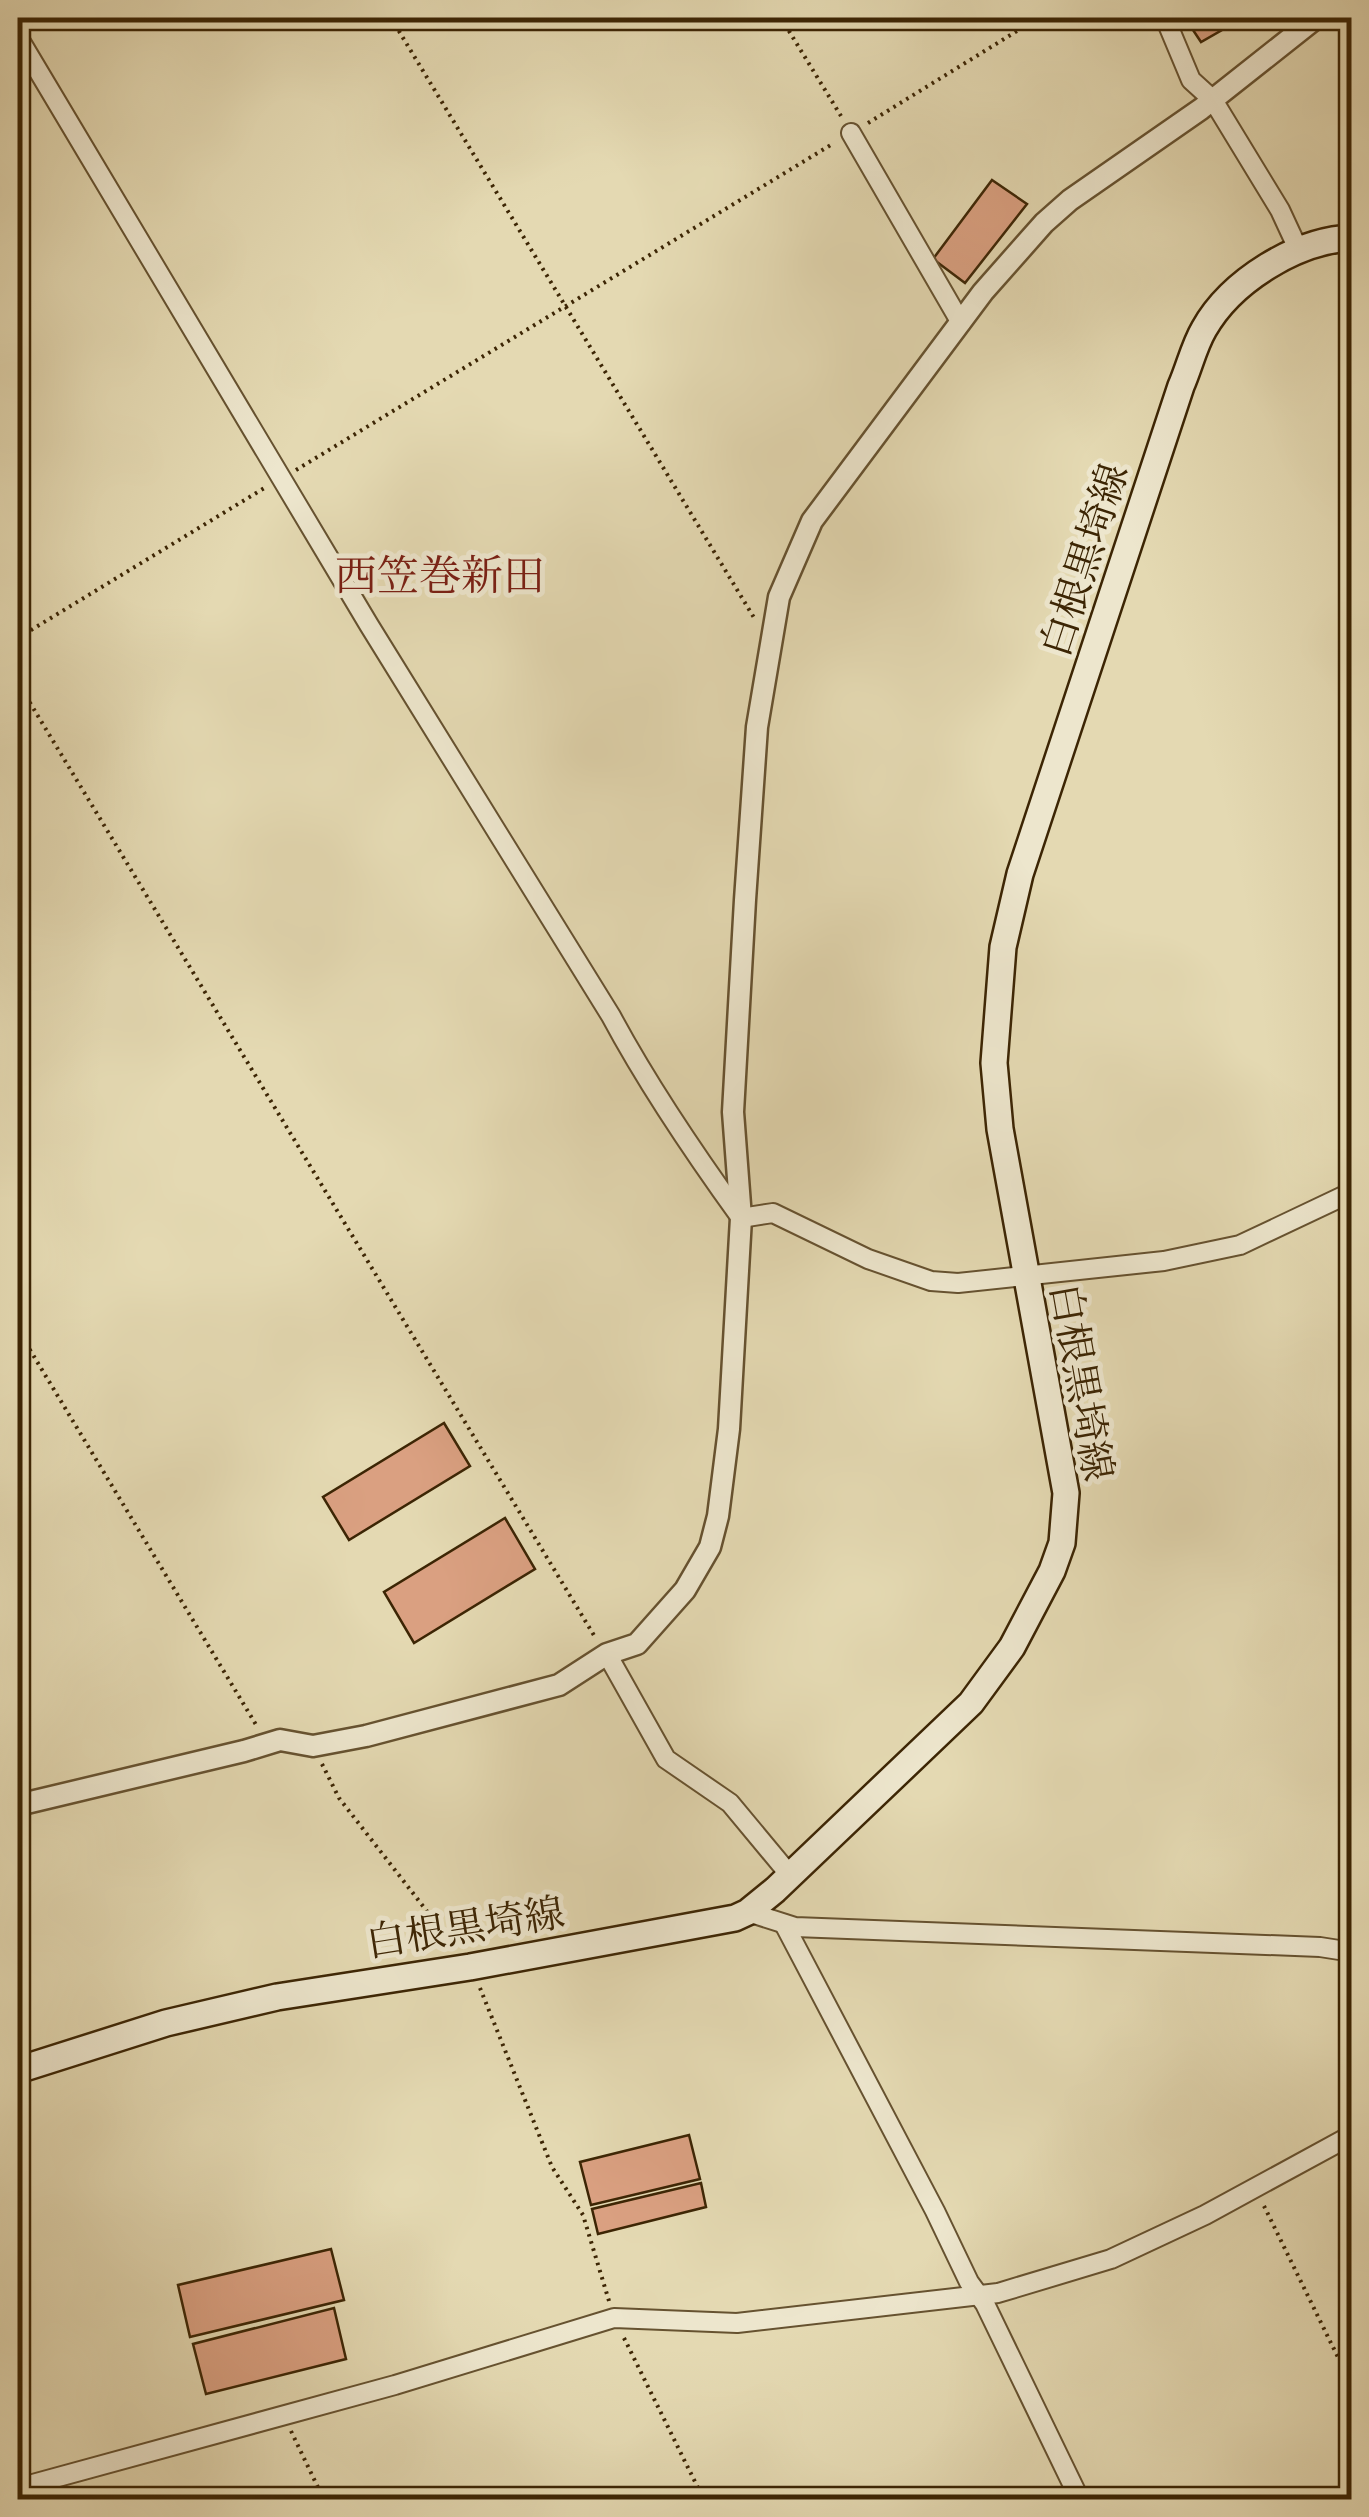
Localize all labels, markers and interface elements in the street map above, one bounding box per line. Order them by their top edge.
street label: 白根黒埼線 [1030,457,1139,663]
district label: 西笠巻新田 [335,550,545,602]
street label: 白根黒埼線 [1040,1279,1123,1485]
street label: 白根黒埼線 [362,1888,568,1967]

